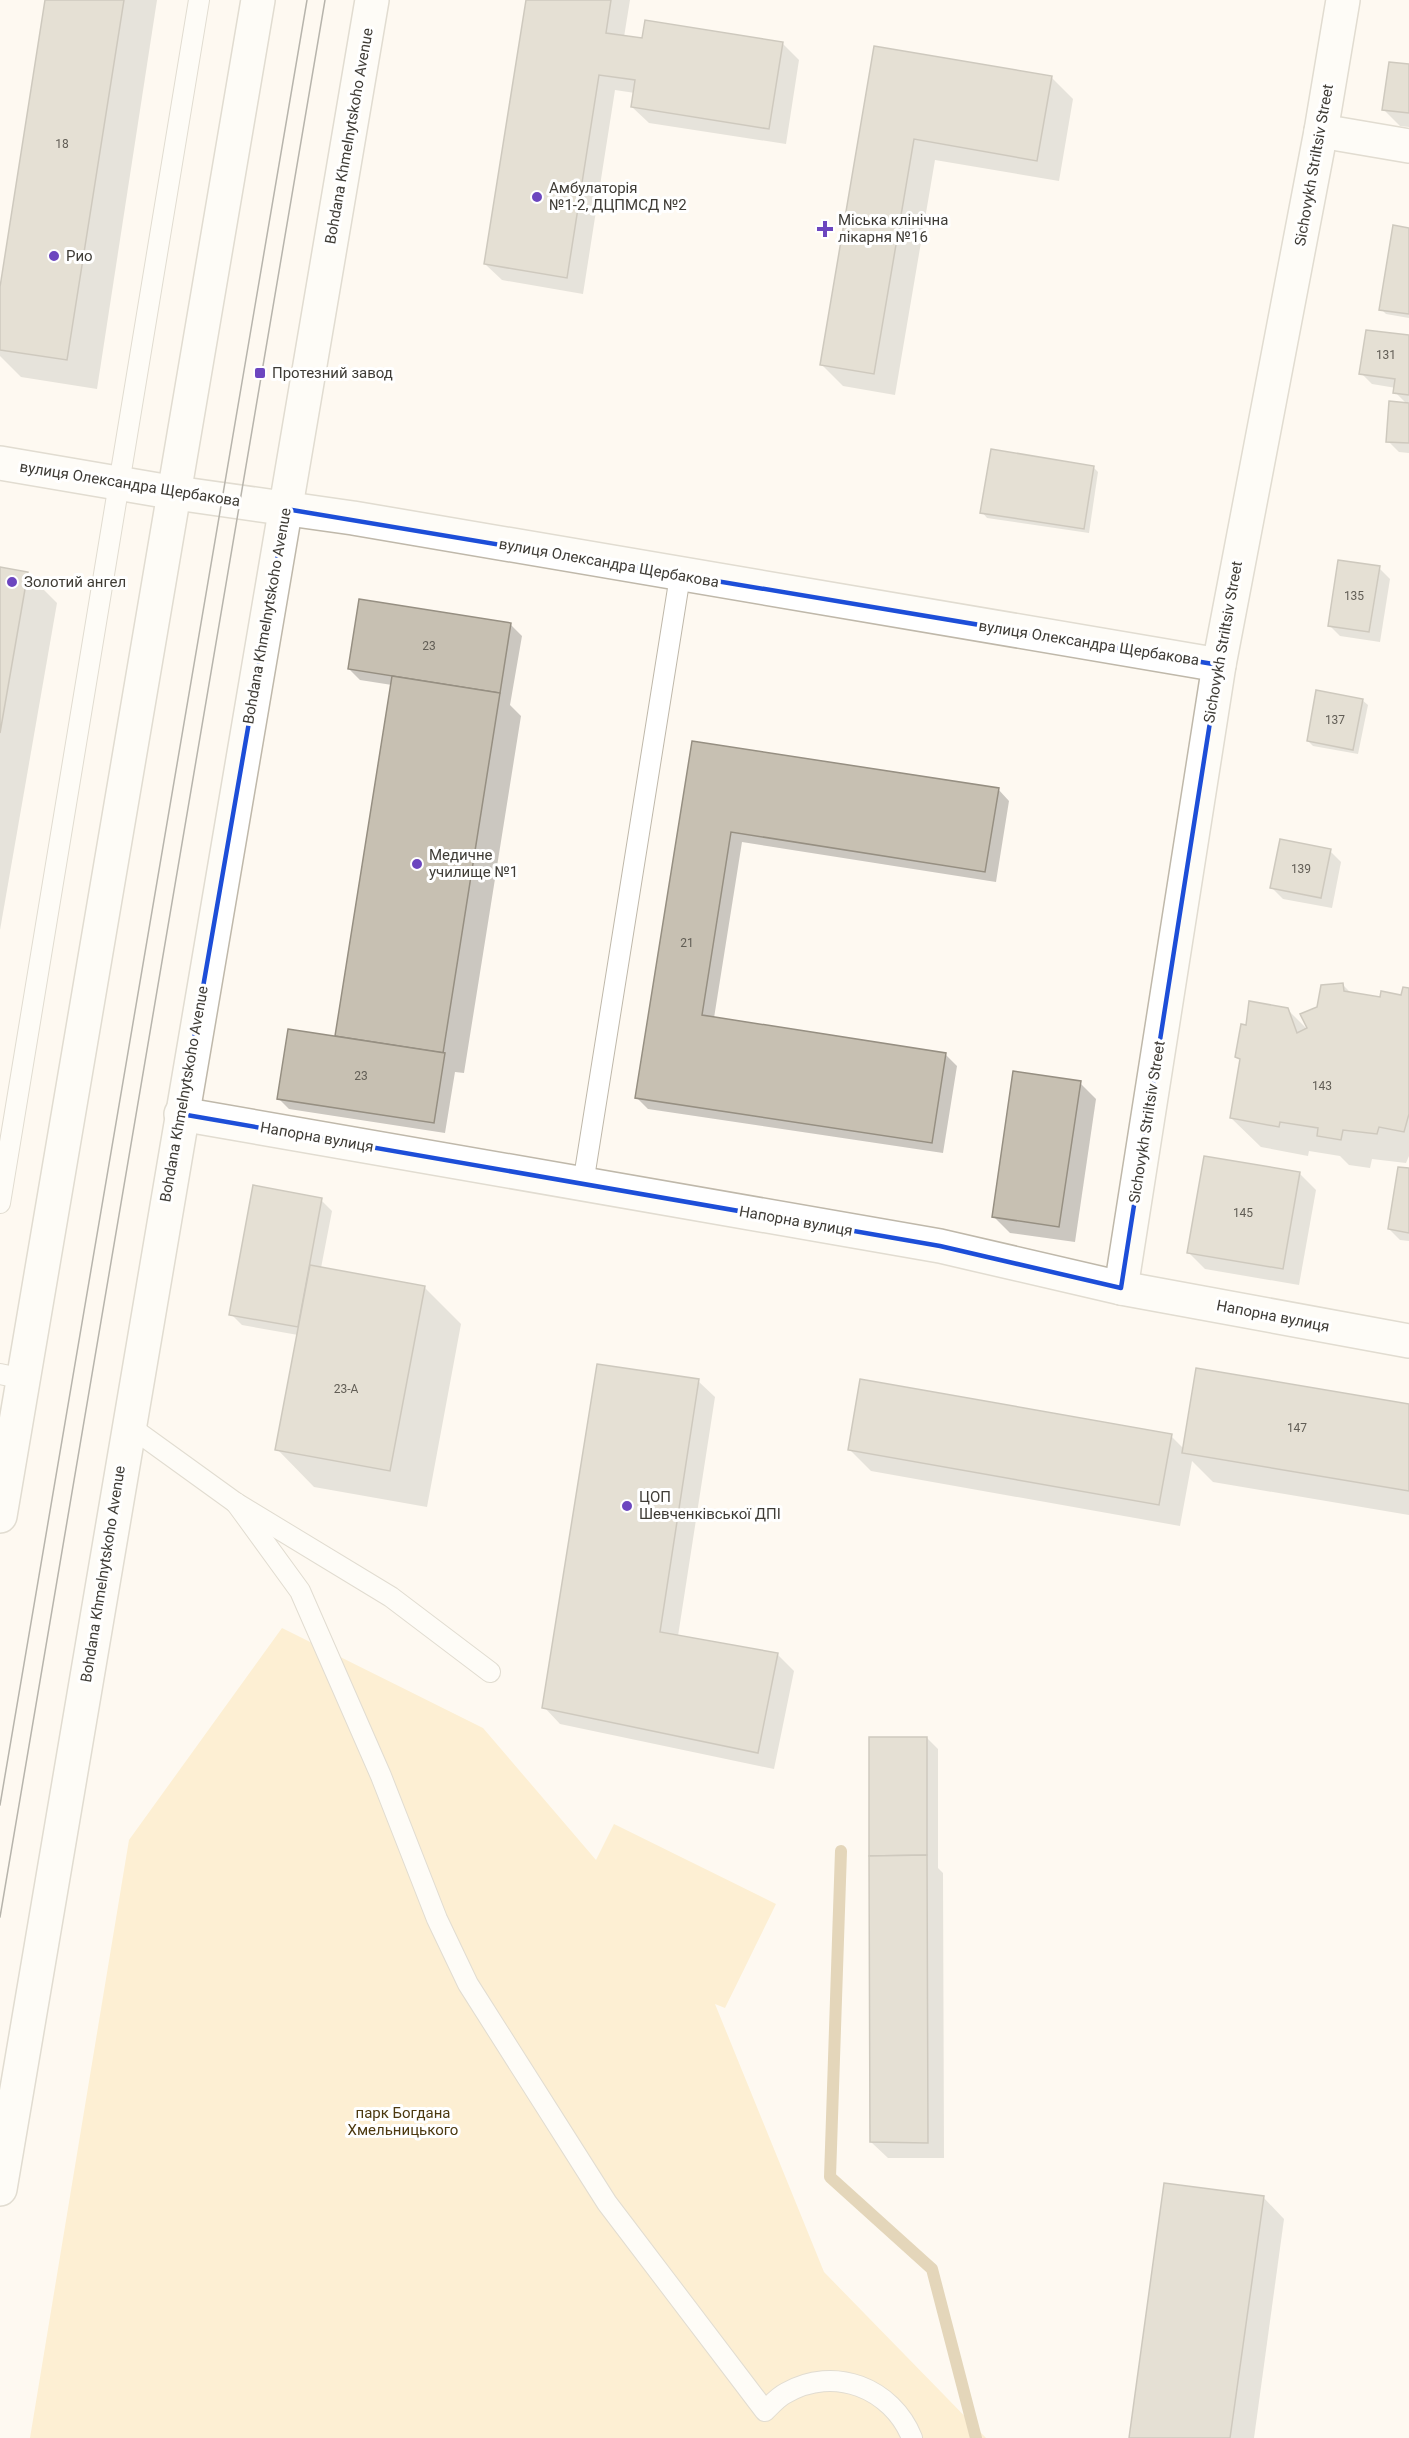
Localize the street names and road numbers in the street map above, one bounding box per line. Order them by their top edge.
street label: Bohdana Khmelnytskoho Avenue [321,26,377,245]
street label: Sichovykh Striltsiv Street [1291,83,1337,247]
street label: вулиця Олександра Щербакова [18,458,242,510]
street label: Bohdana Khmelnytskoho Avenue [239,506,295,725]
street label: вулиця Олександра Щербакова [498,535,720,591]
street label: Sichovykh Striltsiv Street [1200,560,1246,724]
street label: вулиця Олександра Щербакова [977,617,1201,669]
street label: Bohdana Khmelnytskoho Avenue [156,984,212,1203]
street label: Sichovykh Striltsiv Street [1125,1039,1169,1204]
street label: Напорна вулиця [259,1118,375,1156]
street label: Напорна вулиця [738,1202,854,1240]
street label: Напорна вулиця [1215,1296,1331,1336]
street label: Bohdana Khmelnytskoho Avenue [77,1464,129,1684]

